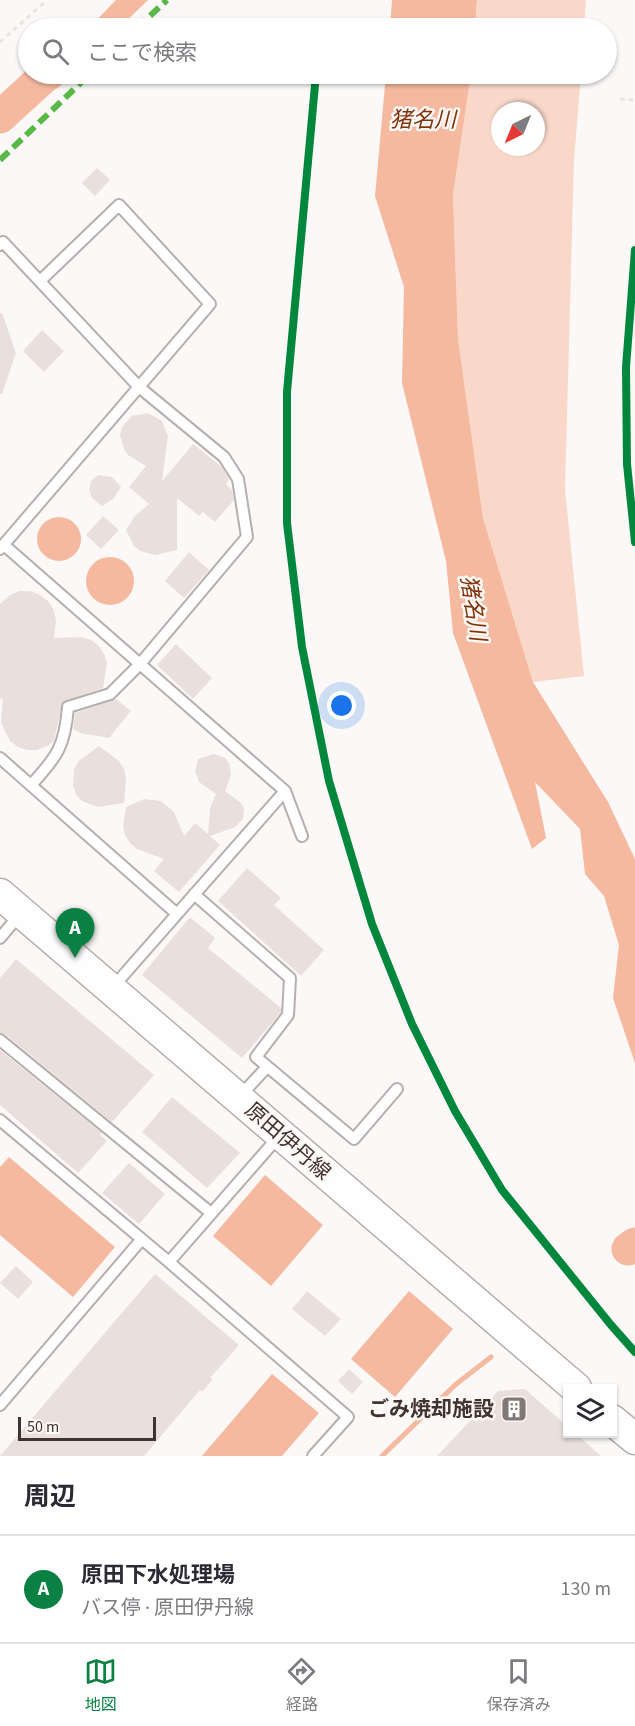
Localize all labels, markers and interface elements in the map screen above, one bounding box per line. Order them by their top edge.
search box [18,18,617,84]
icon: search [39,35,72,68]
text: ここで検索 [87,37,197,69]
north arrow [491,102,545,156]
water label: 猪名川 [390,104,458,136]
water label: 猪名川 [452,573,494,645]
your location [327,691,356,720]
pin: A [56,908,94,958]
street label: 原田伊丹線 [239,1095,337,1187]
map controls [563,1384,617,1438]
button: layers [563,1384,617,1438]
place label: ごみ焼却施設 [368,1394,494,1424]
building icon: ごみ焼却施設 [499,1394,529,1424]
scale bar [18,1414,156,1442]
text: 50 m [27,1416,59,1438]
text: 周辺 [24,1478,76,1515]
text: 原田下水処理場 [81,1559,235,1591]
text: A [38,1575,49,1603]
text: 130 m [561,1575,611,1603]
text: バス停 · 原田伊丹線 [81,1594,254,1622]
tab: 地図 [84,1655,117,1716]
tab: 経路 [285,1655,318,1716]
tab: 保存済み [487,1655,551,1716]

